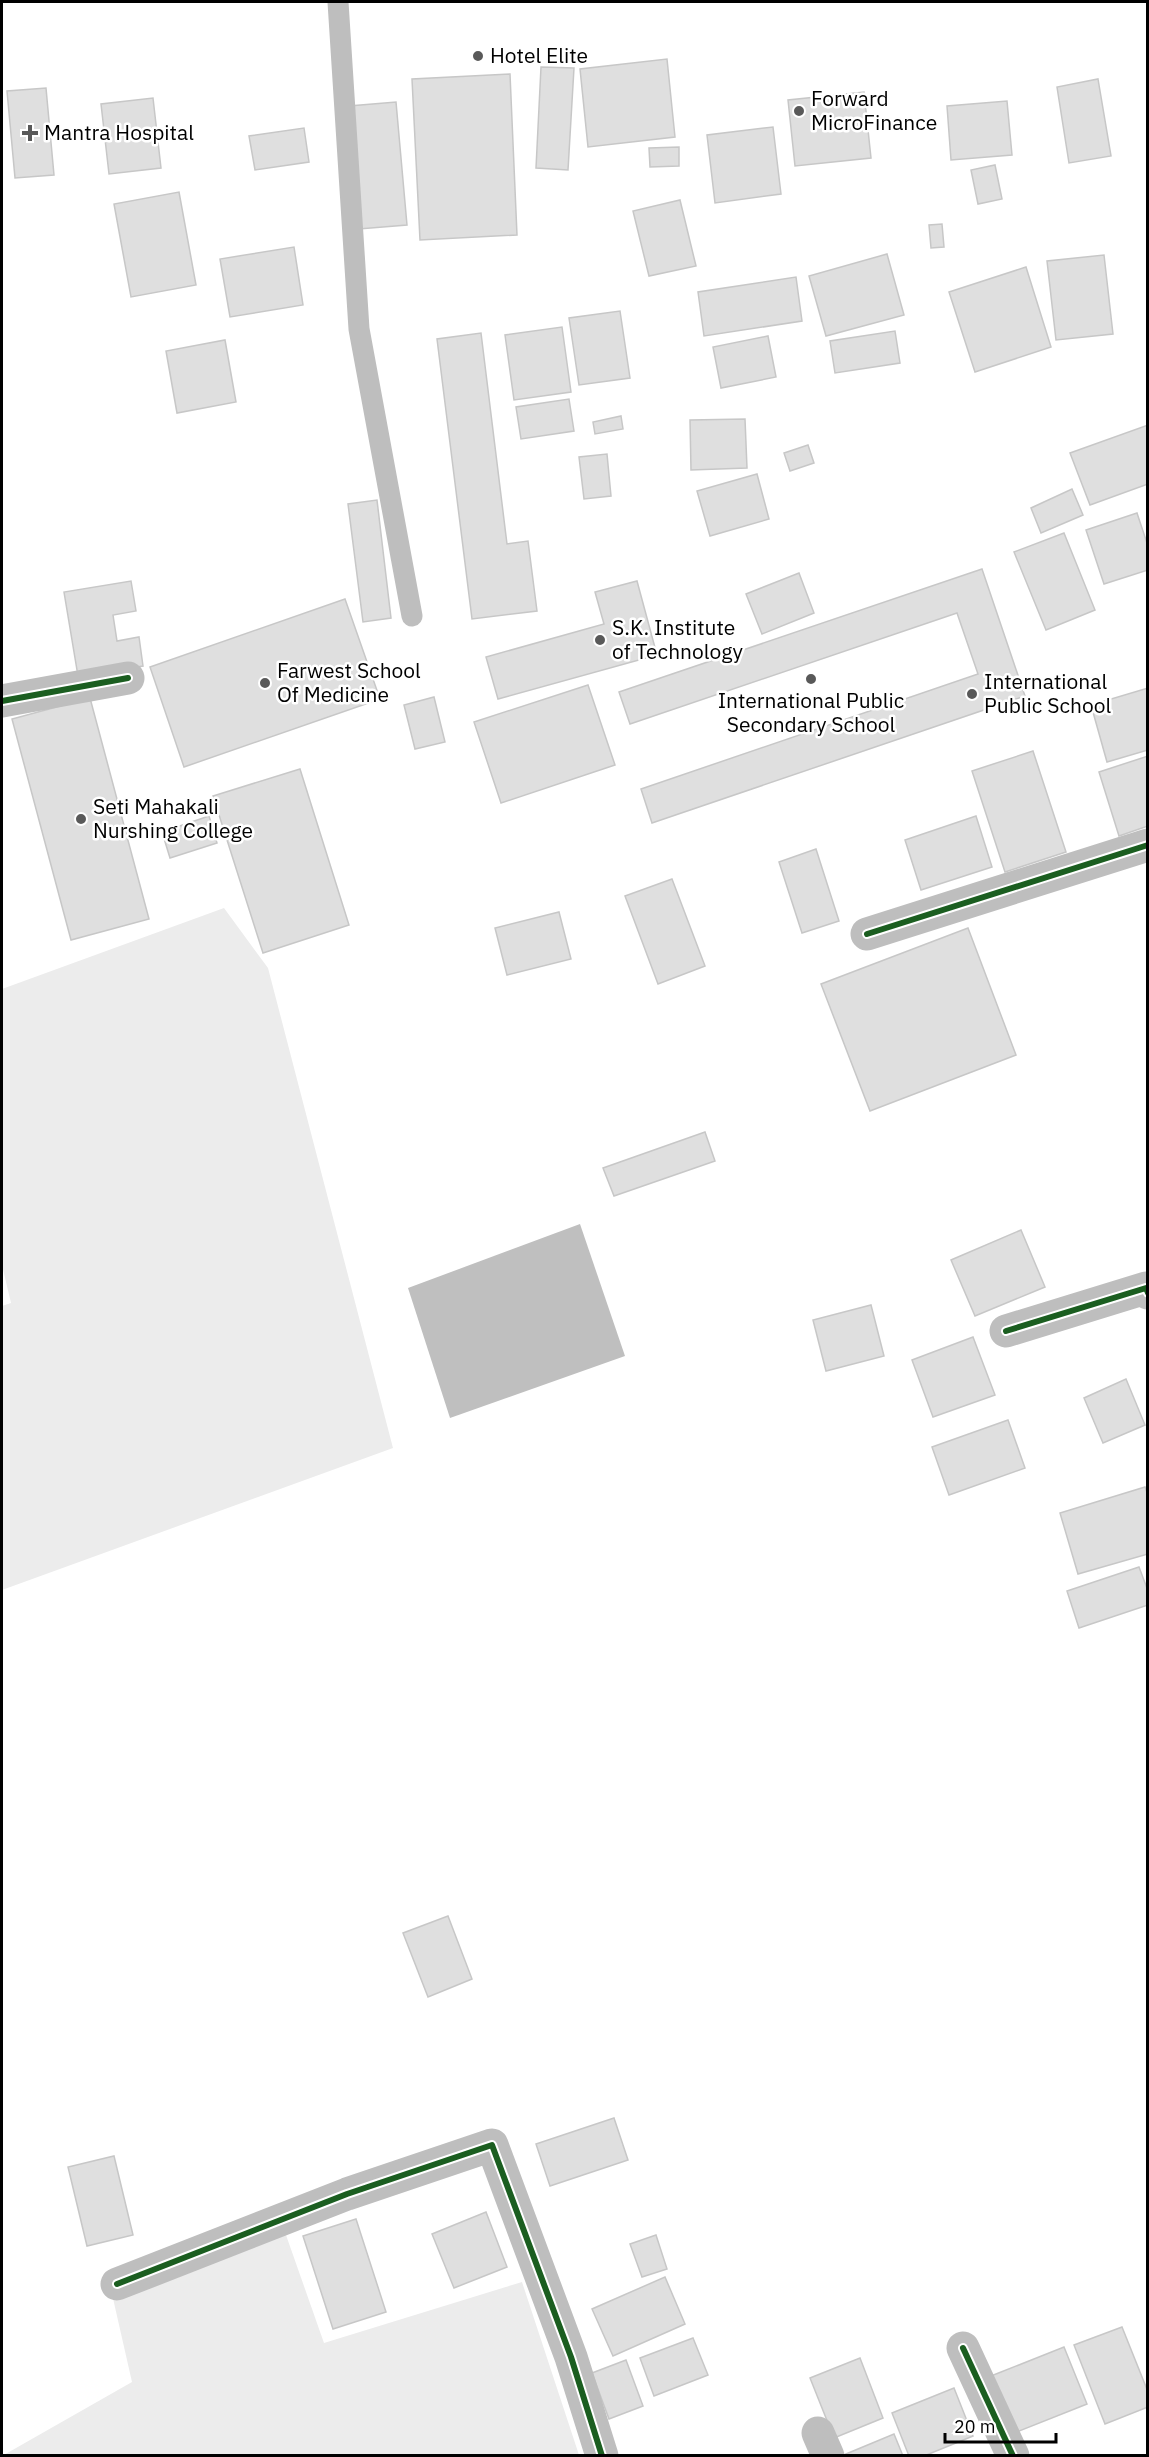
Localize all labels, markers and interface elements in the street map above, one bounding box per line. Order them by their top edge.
place label: Hotel Elite [490,41,588,69]
marker: Hotel Elite [471,49,485,63]
place label: Forward MicroFinance [811,84,937,136]
marker: Forward MicroFinance [792,104,806,118]
place label: Mantra Hospital [44,118,194,146]
marker: Mantra Hospital [21,124,39,142]
place label: S.K. Institute of Technology [612,613,743,665]
marker: S.K. Institute of Technology [593,633,607,647]
place label: Farwest School Of Medicine [277,656,421,708]
place label: International Public School [984,667,1112,719]
marker: International Public Secondary School [804,672,818,686]
marker: Farwest School Of Medicine [258,676,272,690]
place label: International Public Secondary School [718,686,904,738]
marker: International Public School [965,687,979,701]
place label: Seti Mahakali Nurshing College [93,792,253,844]
marker: Seti Mahakali Nurshing College [74,812,88,826]
scale bar [945,2406,1056,2444]
text: 20 m [954,2415,996,2438]

